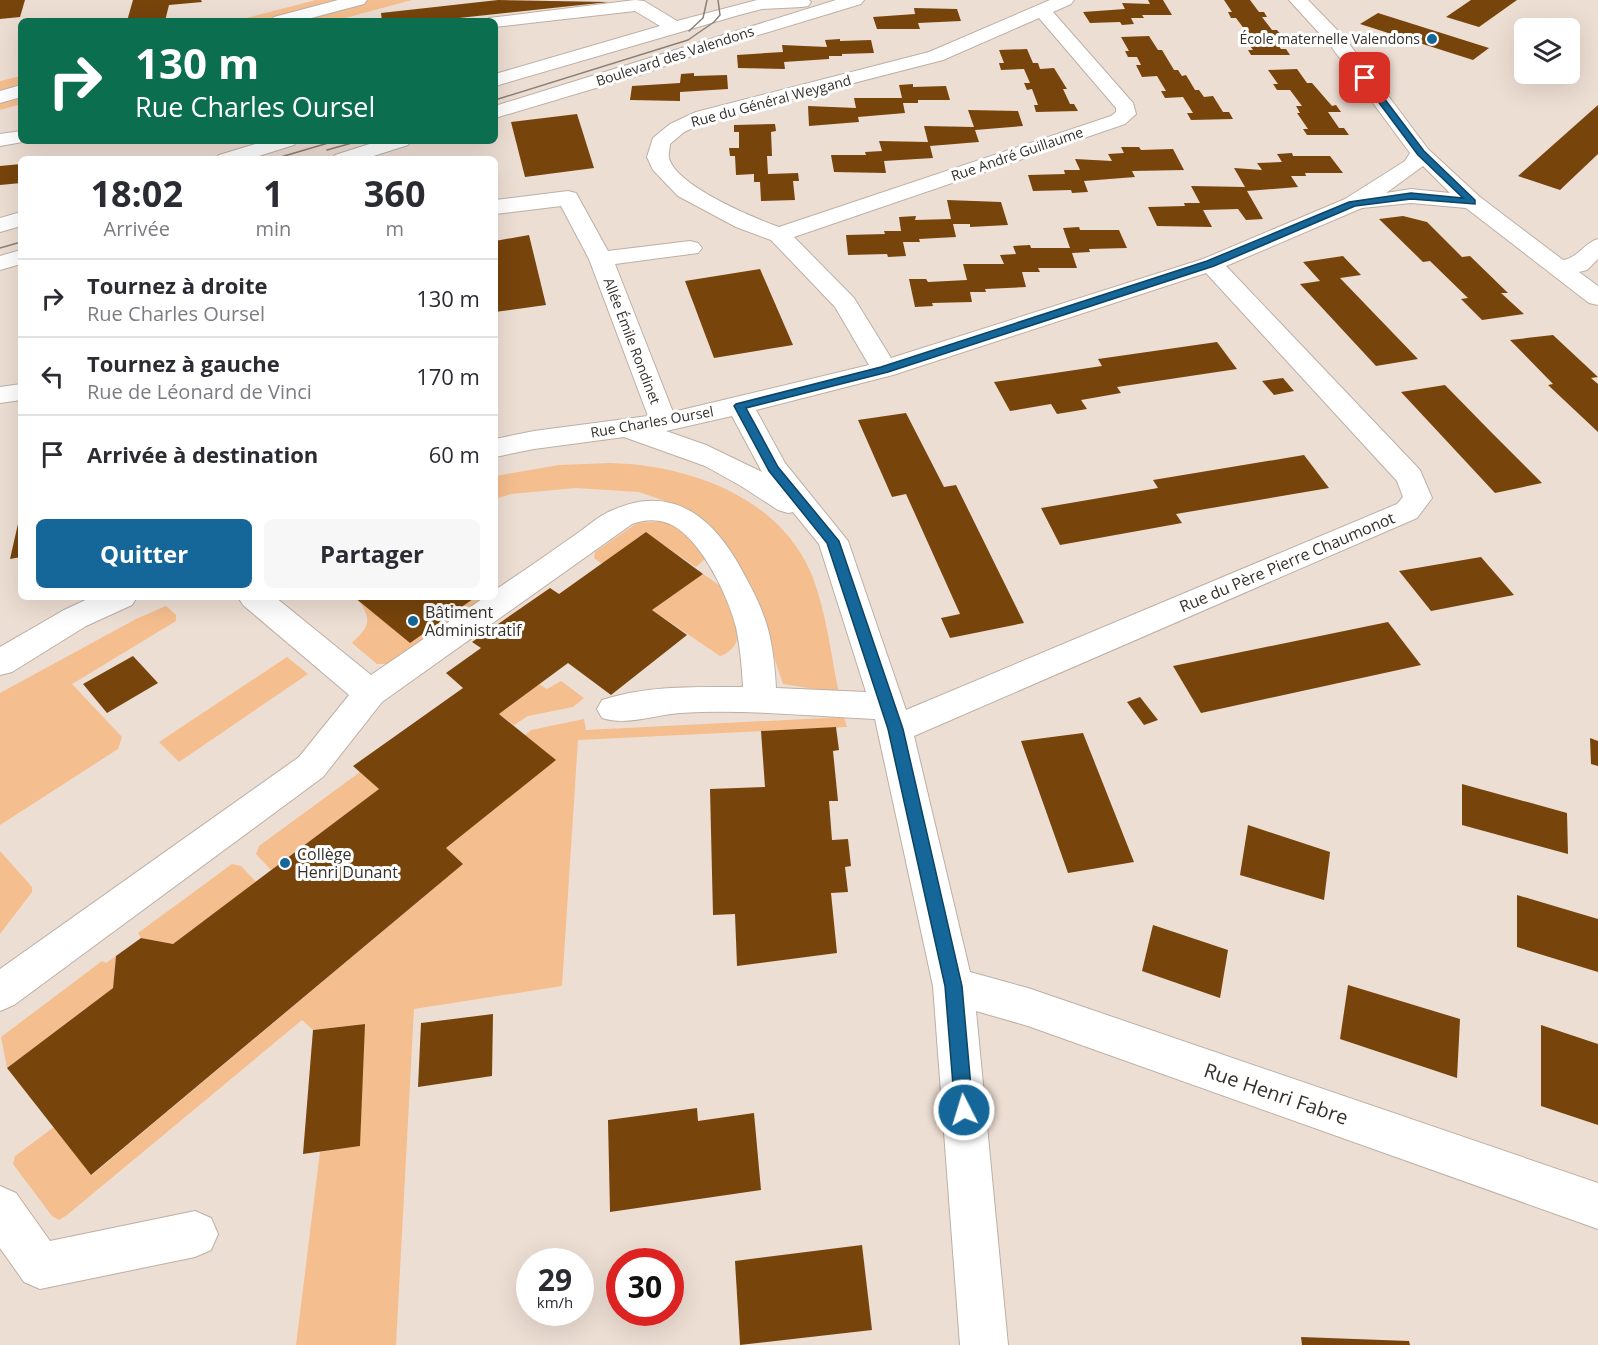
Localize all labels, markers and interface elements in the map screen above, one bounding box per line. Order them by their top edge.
map controls [1514,18,1580,84]
button: layers [1514,18,1580,84]
street label: Boulevard des Valendons [593,21,757,90]
place label: École maternelle Valendons [1239,29,1420,48]
marker: École maternelle Valendons [1425,32,1439,46]
text: 130 m [135,34,259,91]
icon: right [36,42,114,120]
pin [1339,52,1390,103]
icon: arrive [1348,61,1381,94]
street label: Rue du Général Weygand [689,70,853,131]
text: Rue Charles Oursel [135,88,375,125]
street label: Rue André Guillaume [948,122,1086,185]
text: 18:02 [90,169,183,218]
text: 1 [263,169,284,218]
text: 360 [364,169,426,218]
text: Arrivée [103,215,170,242]
text: min [255,215,291,242]
text: m [385,215,404,242]
text: Tournez à droite [87,270,268,300]
street label: Allée Émile Rondinet [600,275,665,407]
icon: right [36,282,69,315]
text: 130 m [416,283,480,313]
text: Rue Charles Oursel [87,300,265,327]
text: Tournez à gauche [87,348,280,378]
icon: left [36,360,69,393]
text: 170 m [416,361,480,391]
text: Rue de Léonard de Vinci [87,378,312,405]
street label: Rue Charles Oursel [589,401,715,442]
icon: arrive [36,438,69,471]
text: Arrivée à destination [87,439,318,469]
text: 60 m [429,439,480,469]
street label: Rue du Père Pierre Chaumonot [1176,506,1398,617]
button: Quitter [36,519,252,588]
button: Partager [264,519,480,588]
place label: Bâtiment Administratif [425,601,523,641]
marker: Bâtiment Administratif [406,614,420,628]
place label: Collège Henri Dunant [297,843,398,883]
marker: Collège Henri Dunant [278,856,292,870]
street label: Rue Henri Fabre [1200,1056,1352,1131]
position arrow [932,1078,996,1142]
speed limit sign: 30 [606,1248,684,1326]
text: 29 [538,1259,572,1300]
text: km/h [537,1292,573,1312]

